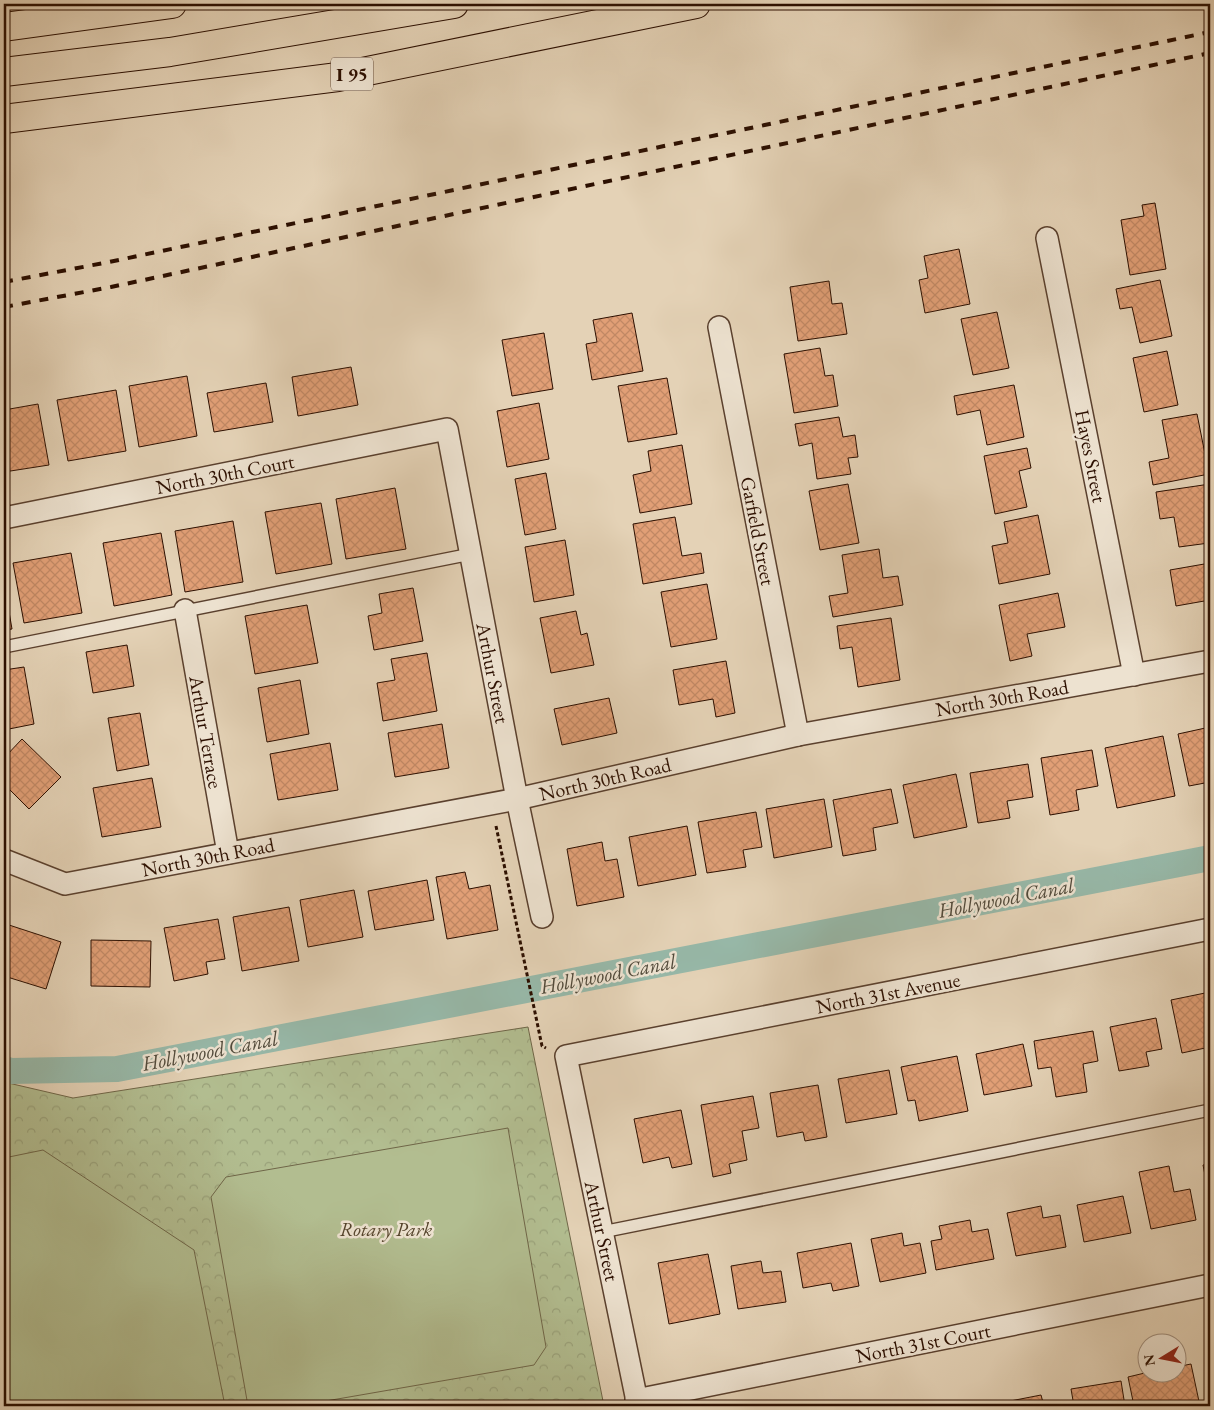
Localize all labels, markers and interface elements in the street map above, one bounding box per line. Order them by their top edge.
road number: I 95 [331,58,373,90]
street label: Hayes Street [1069,407,1113,506]
street label: North 30th Court [154,448,297,500]
street label: Garfield Street [735,474,781,588]
street label: Arthur Street [470,619,516,726]
street label: Arthur Terrace [183,672,229,791]
street label: North 30th Road [933,673,1071,722]
street label: North 30th Road [536,751,674,807]
street label: North 30th Road [139,831,277,883]
water label: Hollywood Canal [935,871,1077,924]
water label: Hollywood Canal [537,947,679,1000]
street label: North 31st Avenue [814,966,963,1020]
water label: Hollywood Canal [139,1024,281,1077]
street label: Arthur Street [578,1177,625,1284]
park label: Rotary Park [340,1216,432,1242]
street label: North 31st Court [854,1317,993,1369]
north arrow [1136,1332,1186,1382]
text: N [1139,1352,1159,1367]

